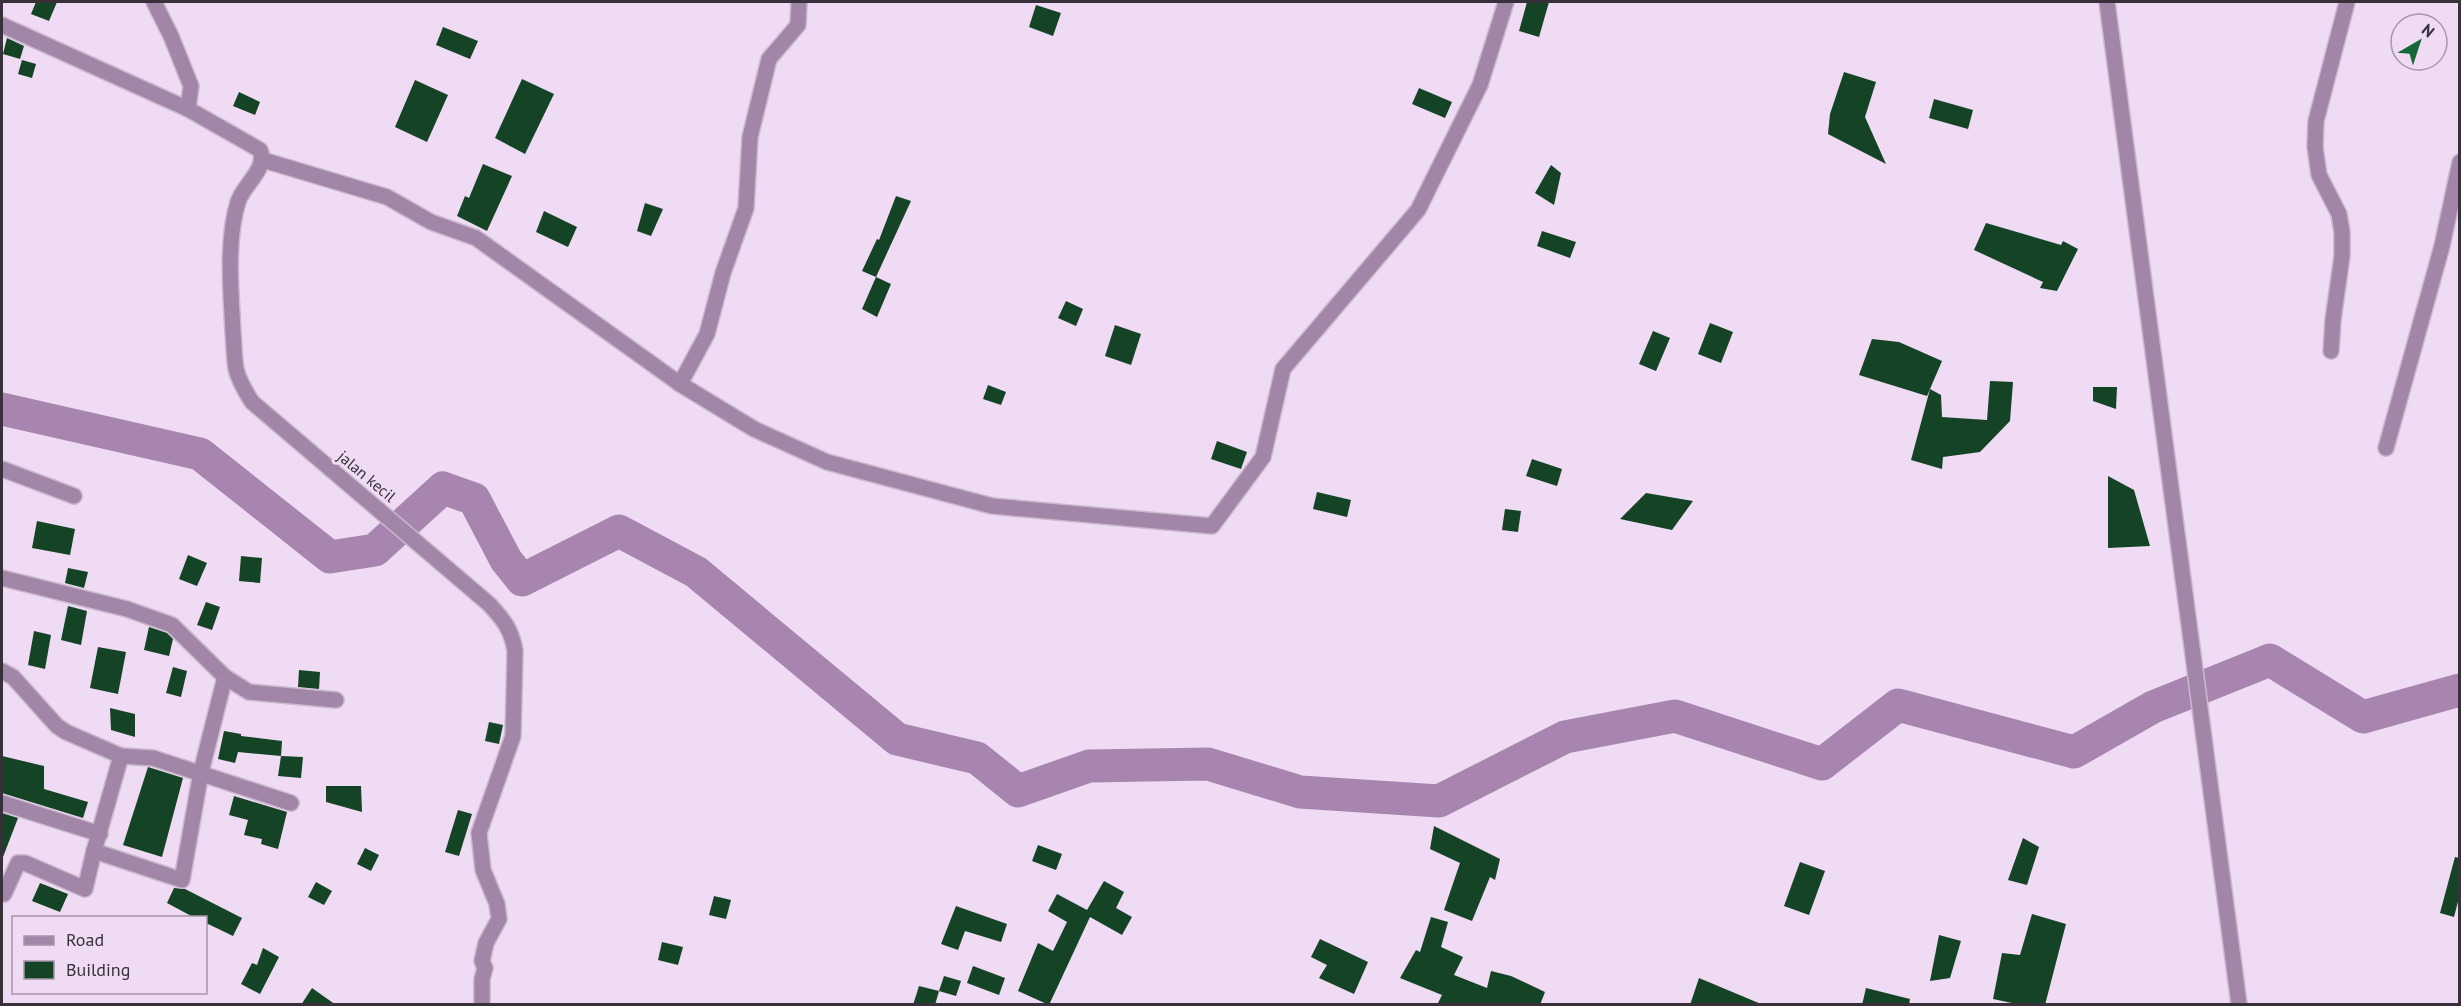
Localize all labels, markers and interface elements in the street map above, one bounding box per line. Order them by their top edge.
north arrow [2389,12,2449,72]
text: N [2418,19,2439,41]
street label: jalan kecil [334,446,400,506]
legend [12,916,207,994]
text: Road [66,928,104,951]
text: Building [66,958,130,981]

